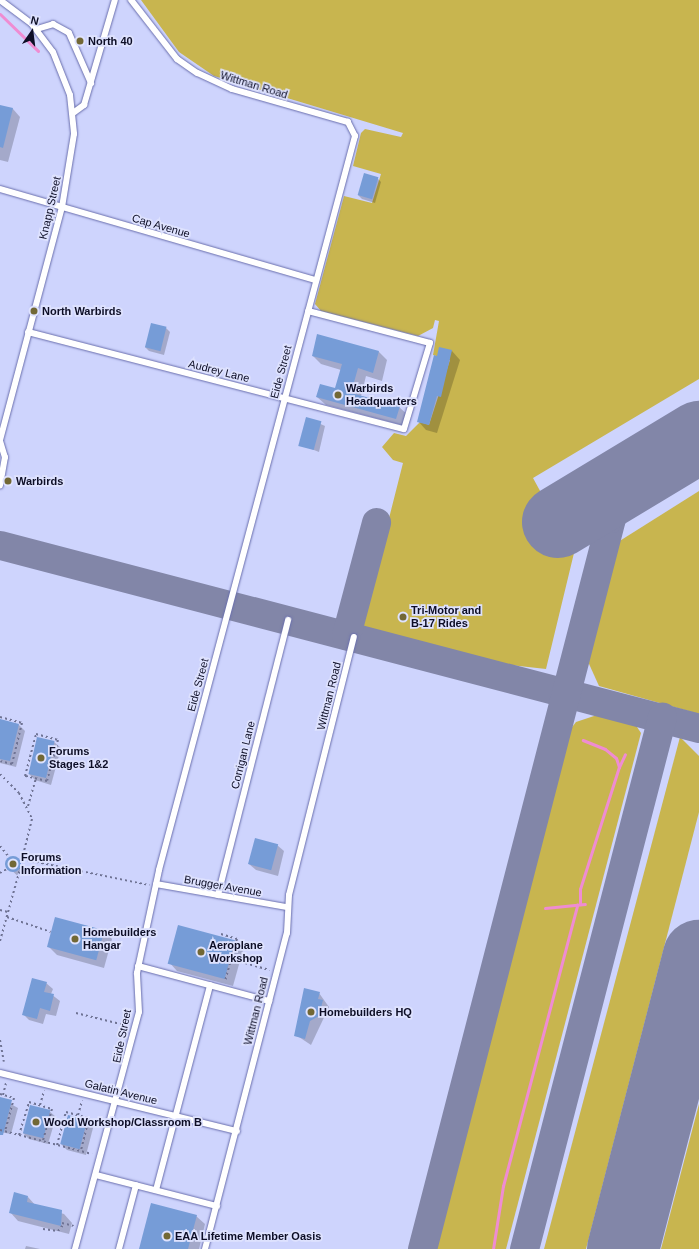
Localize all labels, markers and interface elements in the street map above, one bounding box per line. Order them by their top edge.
north arrow [12,12,52,52]
text: N [30,14,40,27]
place label: North 40 [88,34,133,48]
marker: North 40 [75,36,85,46]
street label: Wittman Road [219,69,289,101]
street label: Knapp Street [36,175,64,241]
street label: Cap Avenue [130,211,192,241]
place label: North Warbirds [42,304,122,318]
marker: North Warbirds [29,306,39,316]
street label: Eide Street [268,344,294,400]
street label: Audrey Lane [187,357,251,385]
place label: Warbirds Headquarters [346,382,417,408]
marker: Warbirds Headquarters [333,390,343,400]
place label: Warbirds [16,474,63,488]
marker: Warbirds [3,476,13,486]
place label: Tri-Motor and B-17 Rides [411,604,481,630]
marker: Tri-Motor and B-17 Rides [398,612,408,622]
street label: Eide Street [185,657,211,713]
street label: Wittman Road [314,661,344,731]
street label: Corrigan Lane [228,720,258,790]
place label: Forums Stages 1&2 [49,745,108,771]
marker: Forums Stages 1&2 [36,753,46,763]
place label: Forums Information [21,851,81,877]
marker: Forums Information [8,859,18,869]
street label: Brugger Avenue [183,873,263,899]
place label: Homebuilders Hangar [83,926,156,952]
marker: Homebuilders Hangar [70,934,80,944]
place label: Aeroplane Workshop [209,939,263,965]
marker: Aeroplane Workshop [196,947,206,957]
street label: Wittman Road [241,976,271,1046]
place label: Homebuilders HQ [319,1005,412,1019]
marker: Homebuilders HQ [306,1007,316,1017]
street label: Eide Street [110,1008,134,1064]
street label: Galatin Avenue [83,1077,159,1107]
place label: Wood Workshop/Classroom B [44,1115,202,1129]
marker: Wood Workshop/Classroom B [31,1117,41,1127]
place label: EAA Lifetime Member Oasis [175,1229,322,1243]
marker: EAA Lifetime Member Oasis [162,1231,172,1241]

